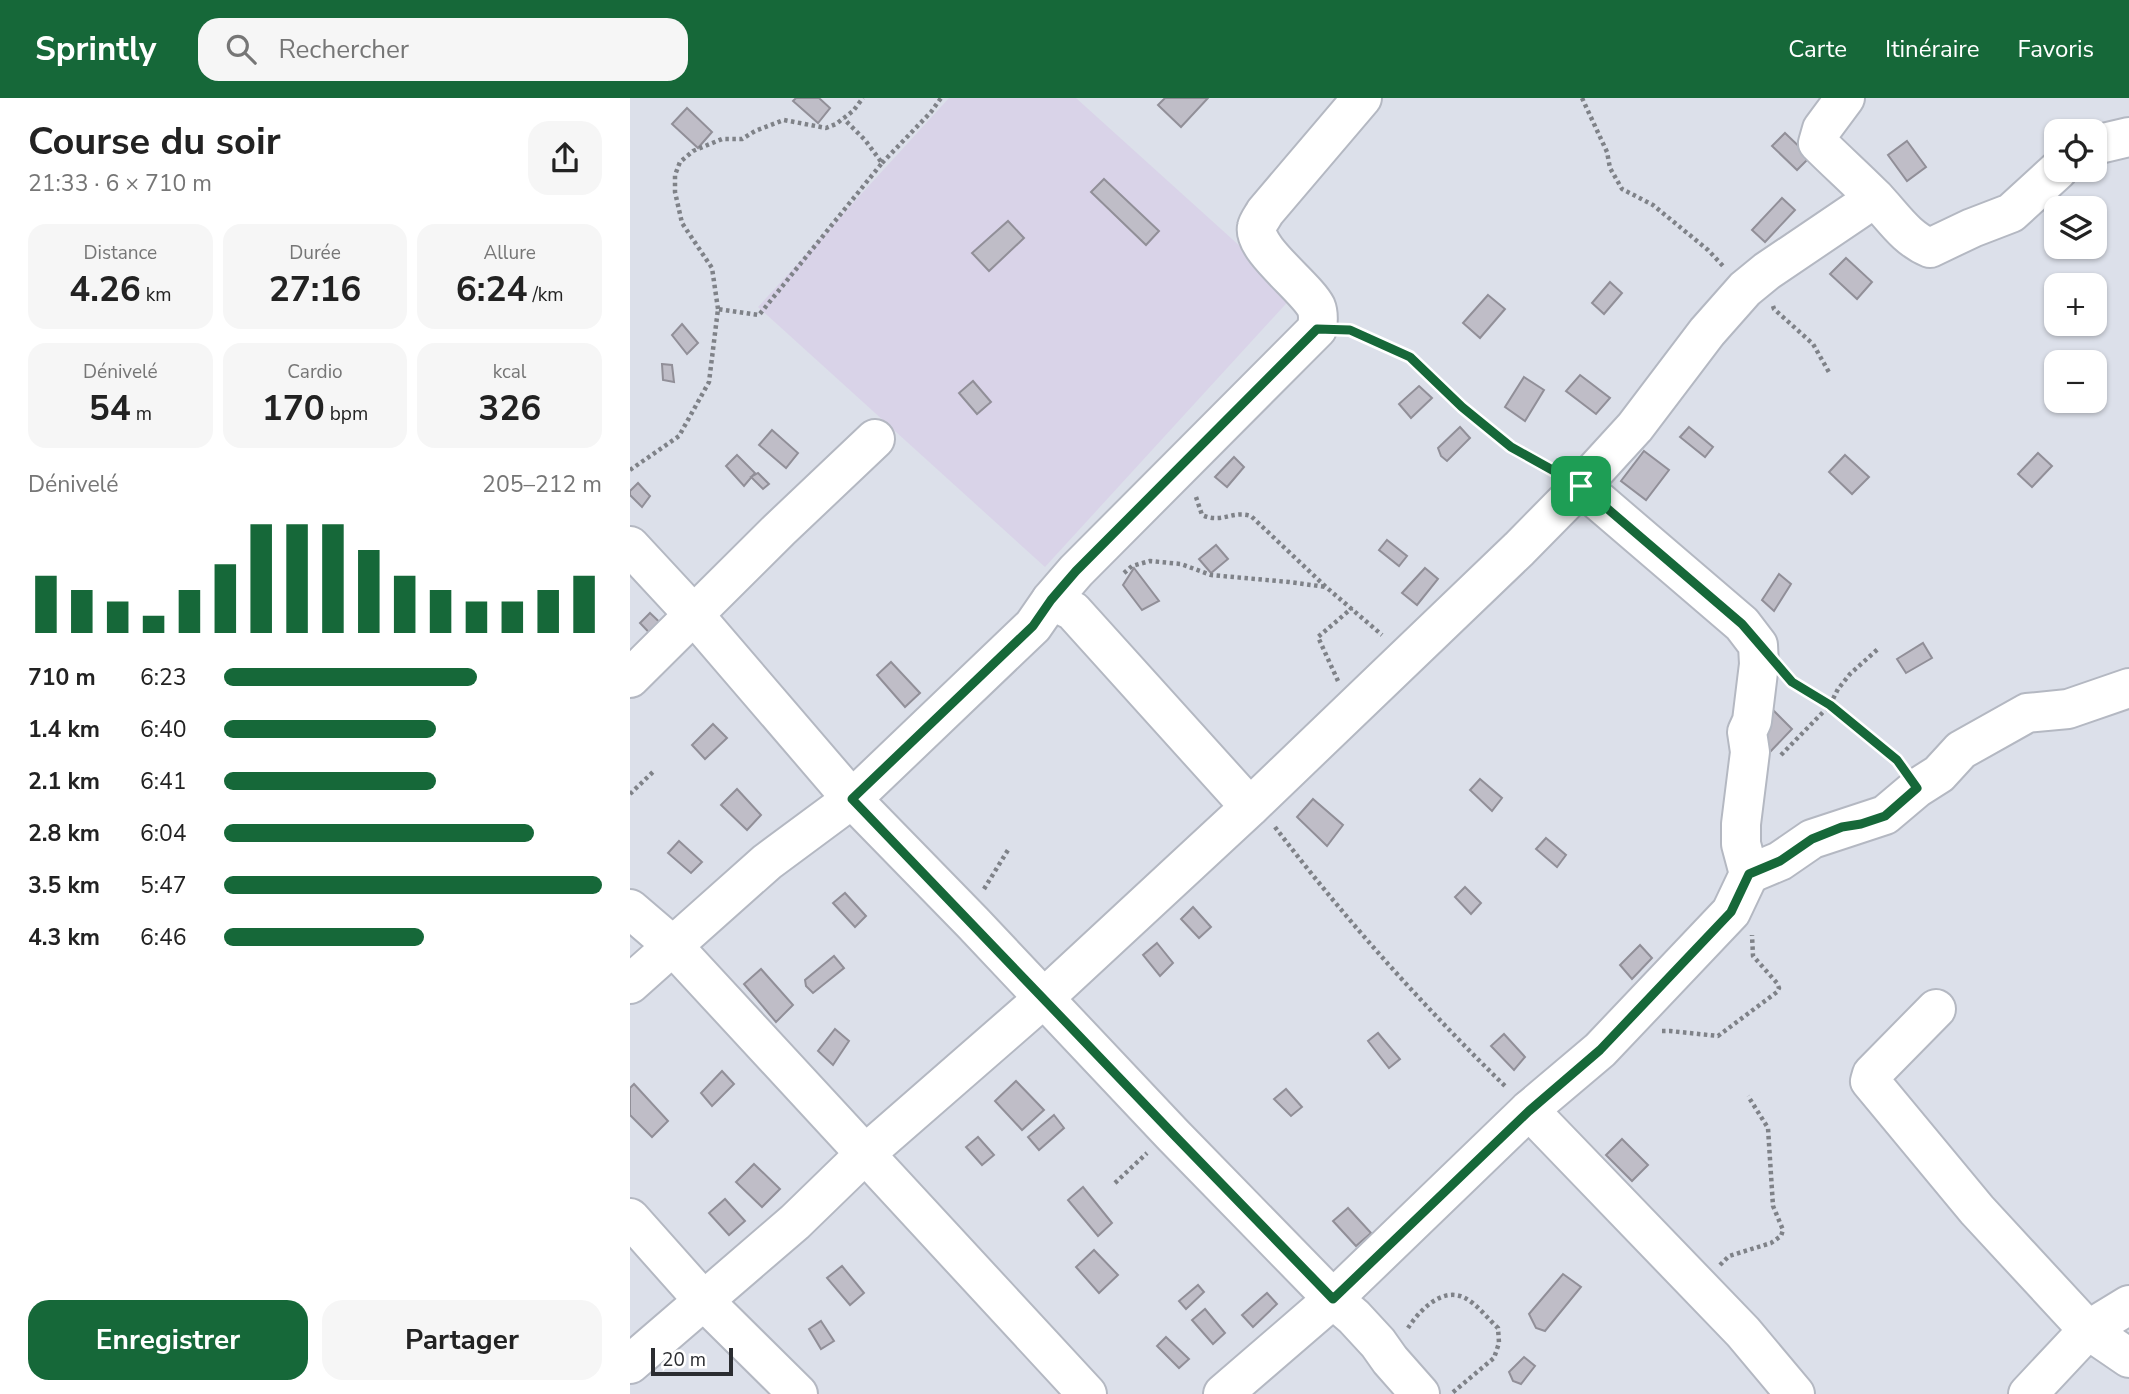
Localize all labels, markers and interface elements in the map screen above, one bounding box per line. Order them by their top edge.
search box [198,18,688,81]
text: Sprintly [35,27,156,72]
icon: search [222,30,260,68]
text: Rechercher [278,32,409,67]
text: Carte [1788,33,1847,65]
text: Itinéraire [1885,33,1979,65]
text: Favoris [2017,33,2094,65]
text: Course du soir [28,116,281,167]
map controls [2044,119,2107,413]
button: locate [2044,119,2107,182]
button: share [528,121,602,195]
text: 21:33 · 6 × 710 m [28,168,212,199]
button: layers [2044,196,2107,259]
text: Distance [83,240,157,266]
text: Durée [289,240,341,266]
text: Allure [483,240,536,266]
text: 4.26 [69,266,141,313]
text: 27:16 [269,266,361,313]
text: 6:24 [456,266,528,313]
button: + [2044,273,2107,336]
text: km [141,282,172,308]
text: /km [528,282,563,308]
button: − [2044,350,2107,413]
text: Dénivelé [83,359,158,385]
text: Cardio [287,359,343,385]
text: kcal [493,359,527,385]
text: 54 [89,385,131,432]
text: 170 [262,385,325,432]
text: 326 [478,385,541,432]
text: m [131,401,152,427]
text: bpm [325,401,368,427]
pin [1551,456,1611,516]
icon: arrive [1562,467,1600,505]
text: Dénivelé [28,469,119,500]
text: 205–212 m [482,469,602,500]
text: 710 m [28,662,96,693]
text: 6:23 [140,662,187,693]
text: 1.4 km [28,714,100,745]
text: 6:40 [140,714,187,745]
text: 2.1 km [28,766,100,797]
text: 6:41 [140,766,187,797]
text: 2.8 km [28,818,100,849]
text: 6:04 [140,818,187,849]
text: 3.5 km [28,870,100,901]
text: 5:47 [140,870,187,901]
text: 4.3 km [28,922,100,953]
text: 6:46 [140,922,187,953]
button: Enregistrer [28,1300,308,1380]
button: Partager [322,1300,602,1380]
scale bar [651,1345,733,1377]
text: 20 m [662,1347,706,1373]

